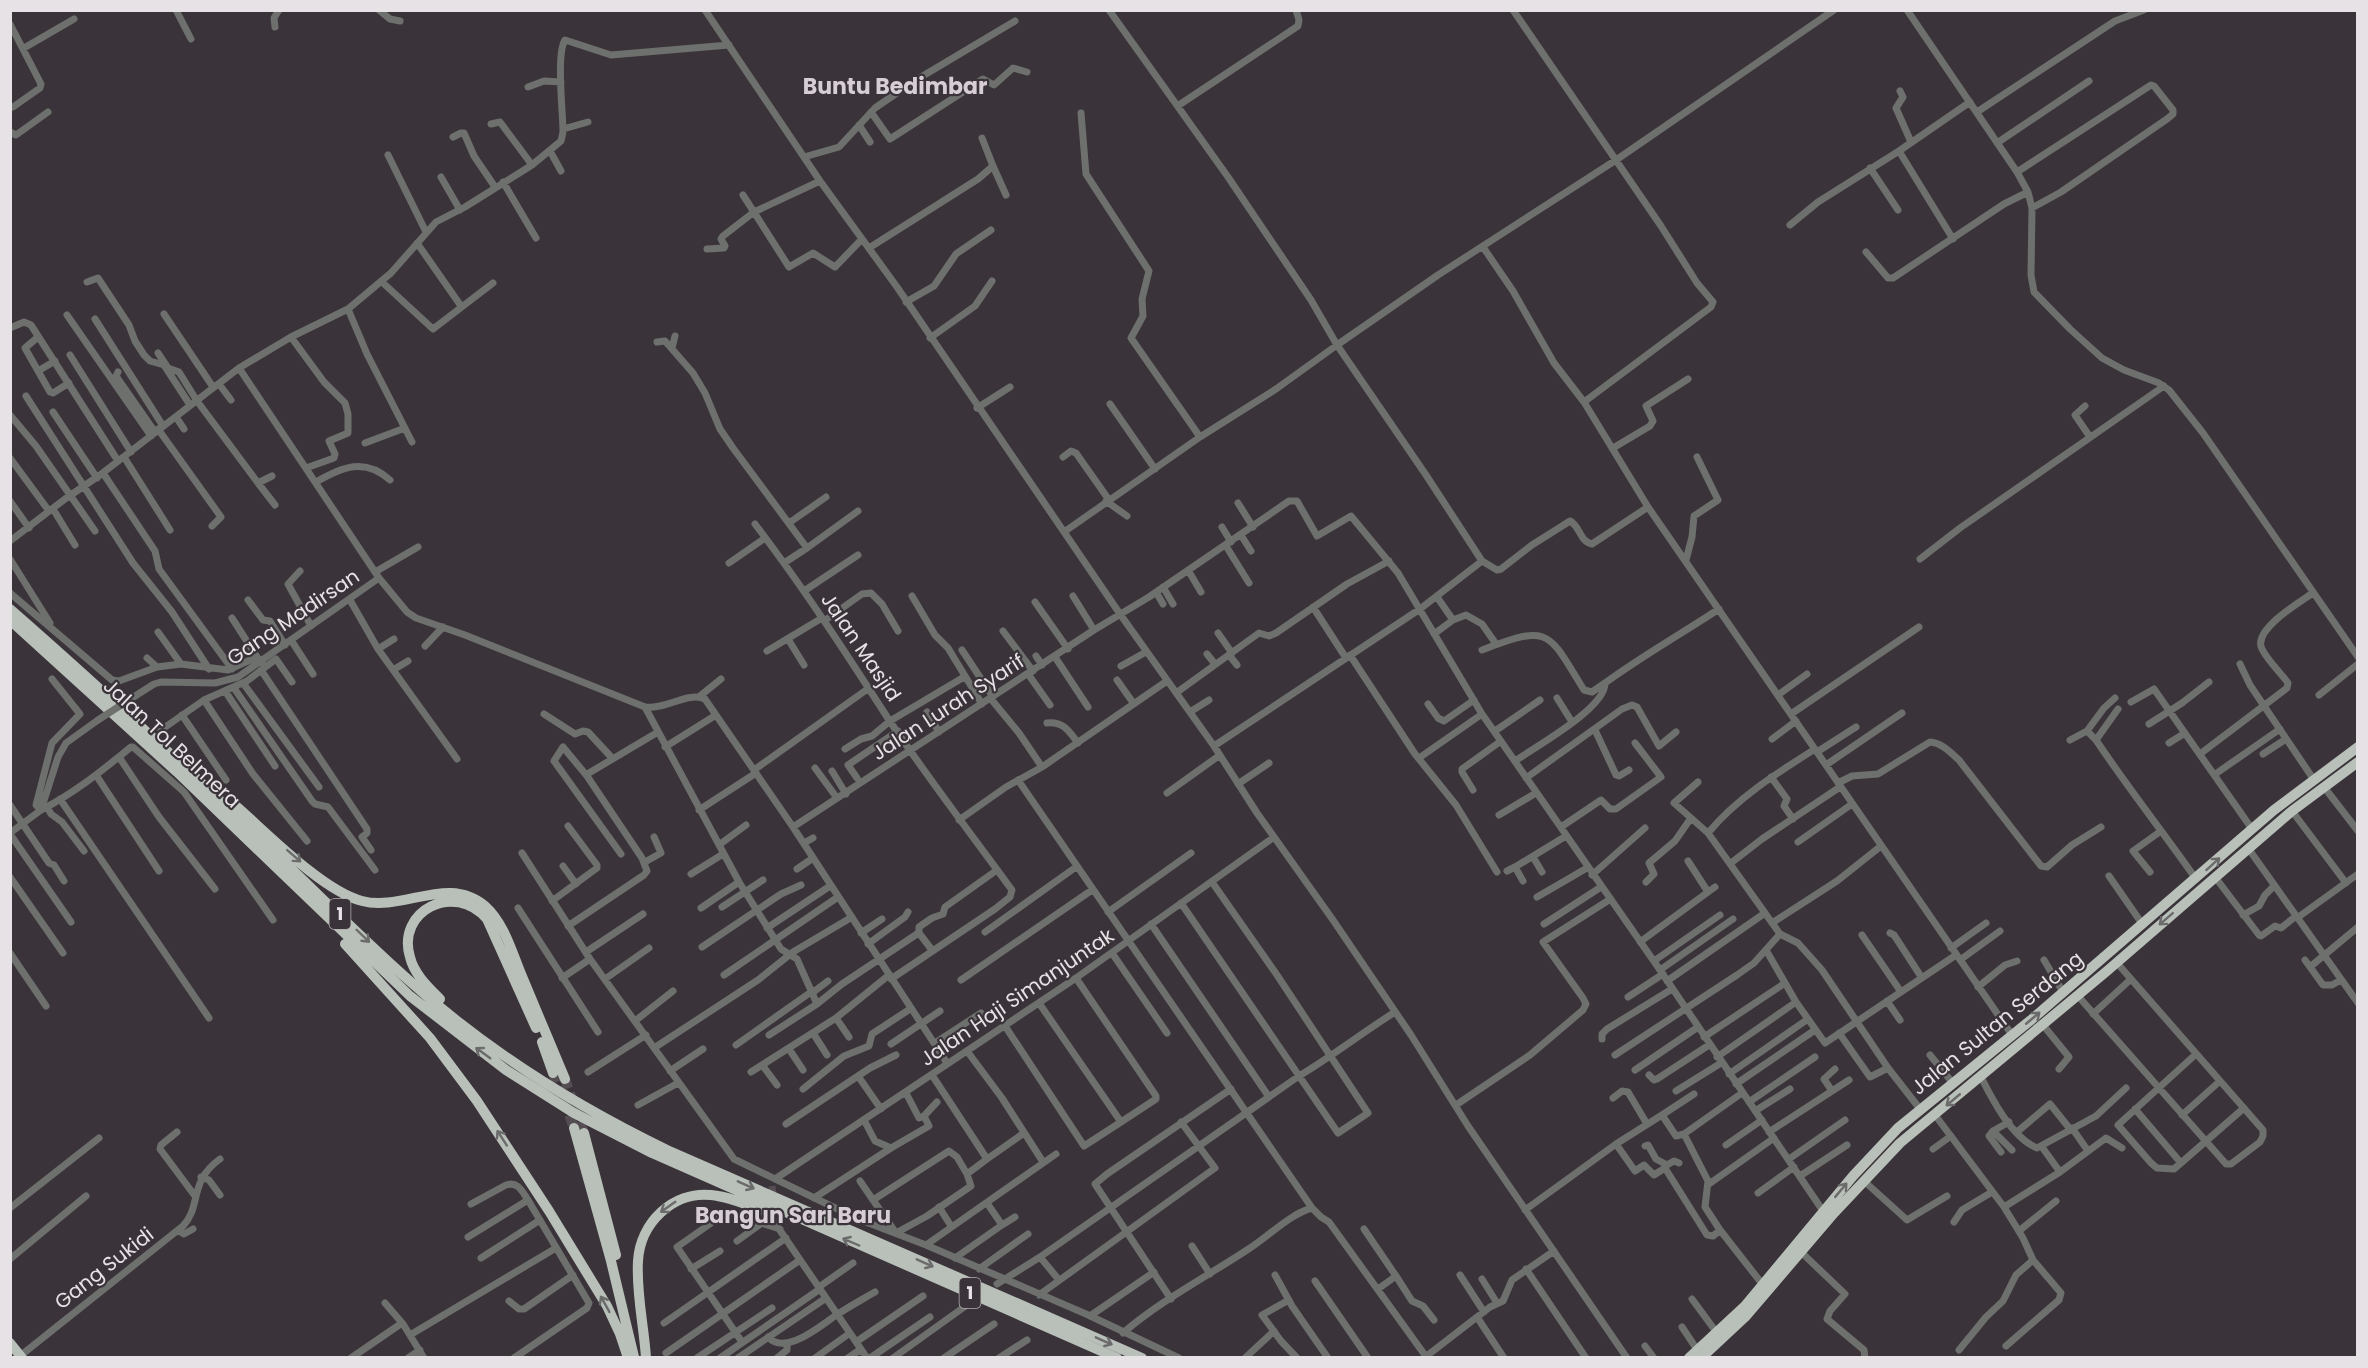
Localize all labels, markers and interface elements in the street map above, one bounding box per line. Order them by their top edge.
district label: Buntu Bedimbar [803,71,987,102]
street label: Gang Madirsan [221,562,365,672]
street label: Jalan Masjid [814,587,908,707]
street label: Jalan Lurah Syarif [866,647,1030,767]
street label: Jalan Tol Belmera [97,672,247,814]
one-way arrow [286,849,301,863]
one-way arrow [2205,857,2220,871]
road number: 1 [330,899,350,929]
one-way arrow [2159,912,2174,926]
street label: Jalan Haji Simanjuntak [914,921,1120,1073]
one-way arrow [355,929,370,944]
street label: Jalan Sultan Serdang [1905,945,2089,1101]
one-way arrow [2025,1012,2041,1025]
one-way arrow [476,1047,492,1059]
one-way arrow [1946,1093,1962,1106]
one-way arrow [496,1131,508,1147]
one-way arrow [737,1180,755,1191]
one-way arrow [1834,1182,1847,1198]
district label: Bangun Sari Baru [695,1200,891,1231]
one-way arrow [660,1201,677,1213]
street label: Gang Sukidi [49,1220,159,1316]
one-way arrow [843,1236,861,1247]
one-way arrow [915,1258,934,1269]
road number: 1 [960,1278,980,1308]
one-way arrow [599,1296,611,1313]
one-way arrow [1094,1336,1112,1347]

